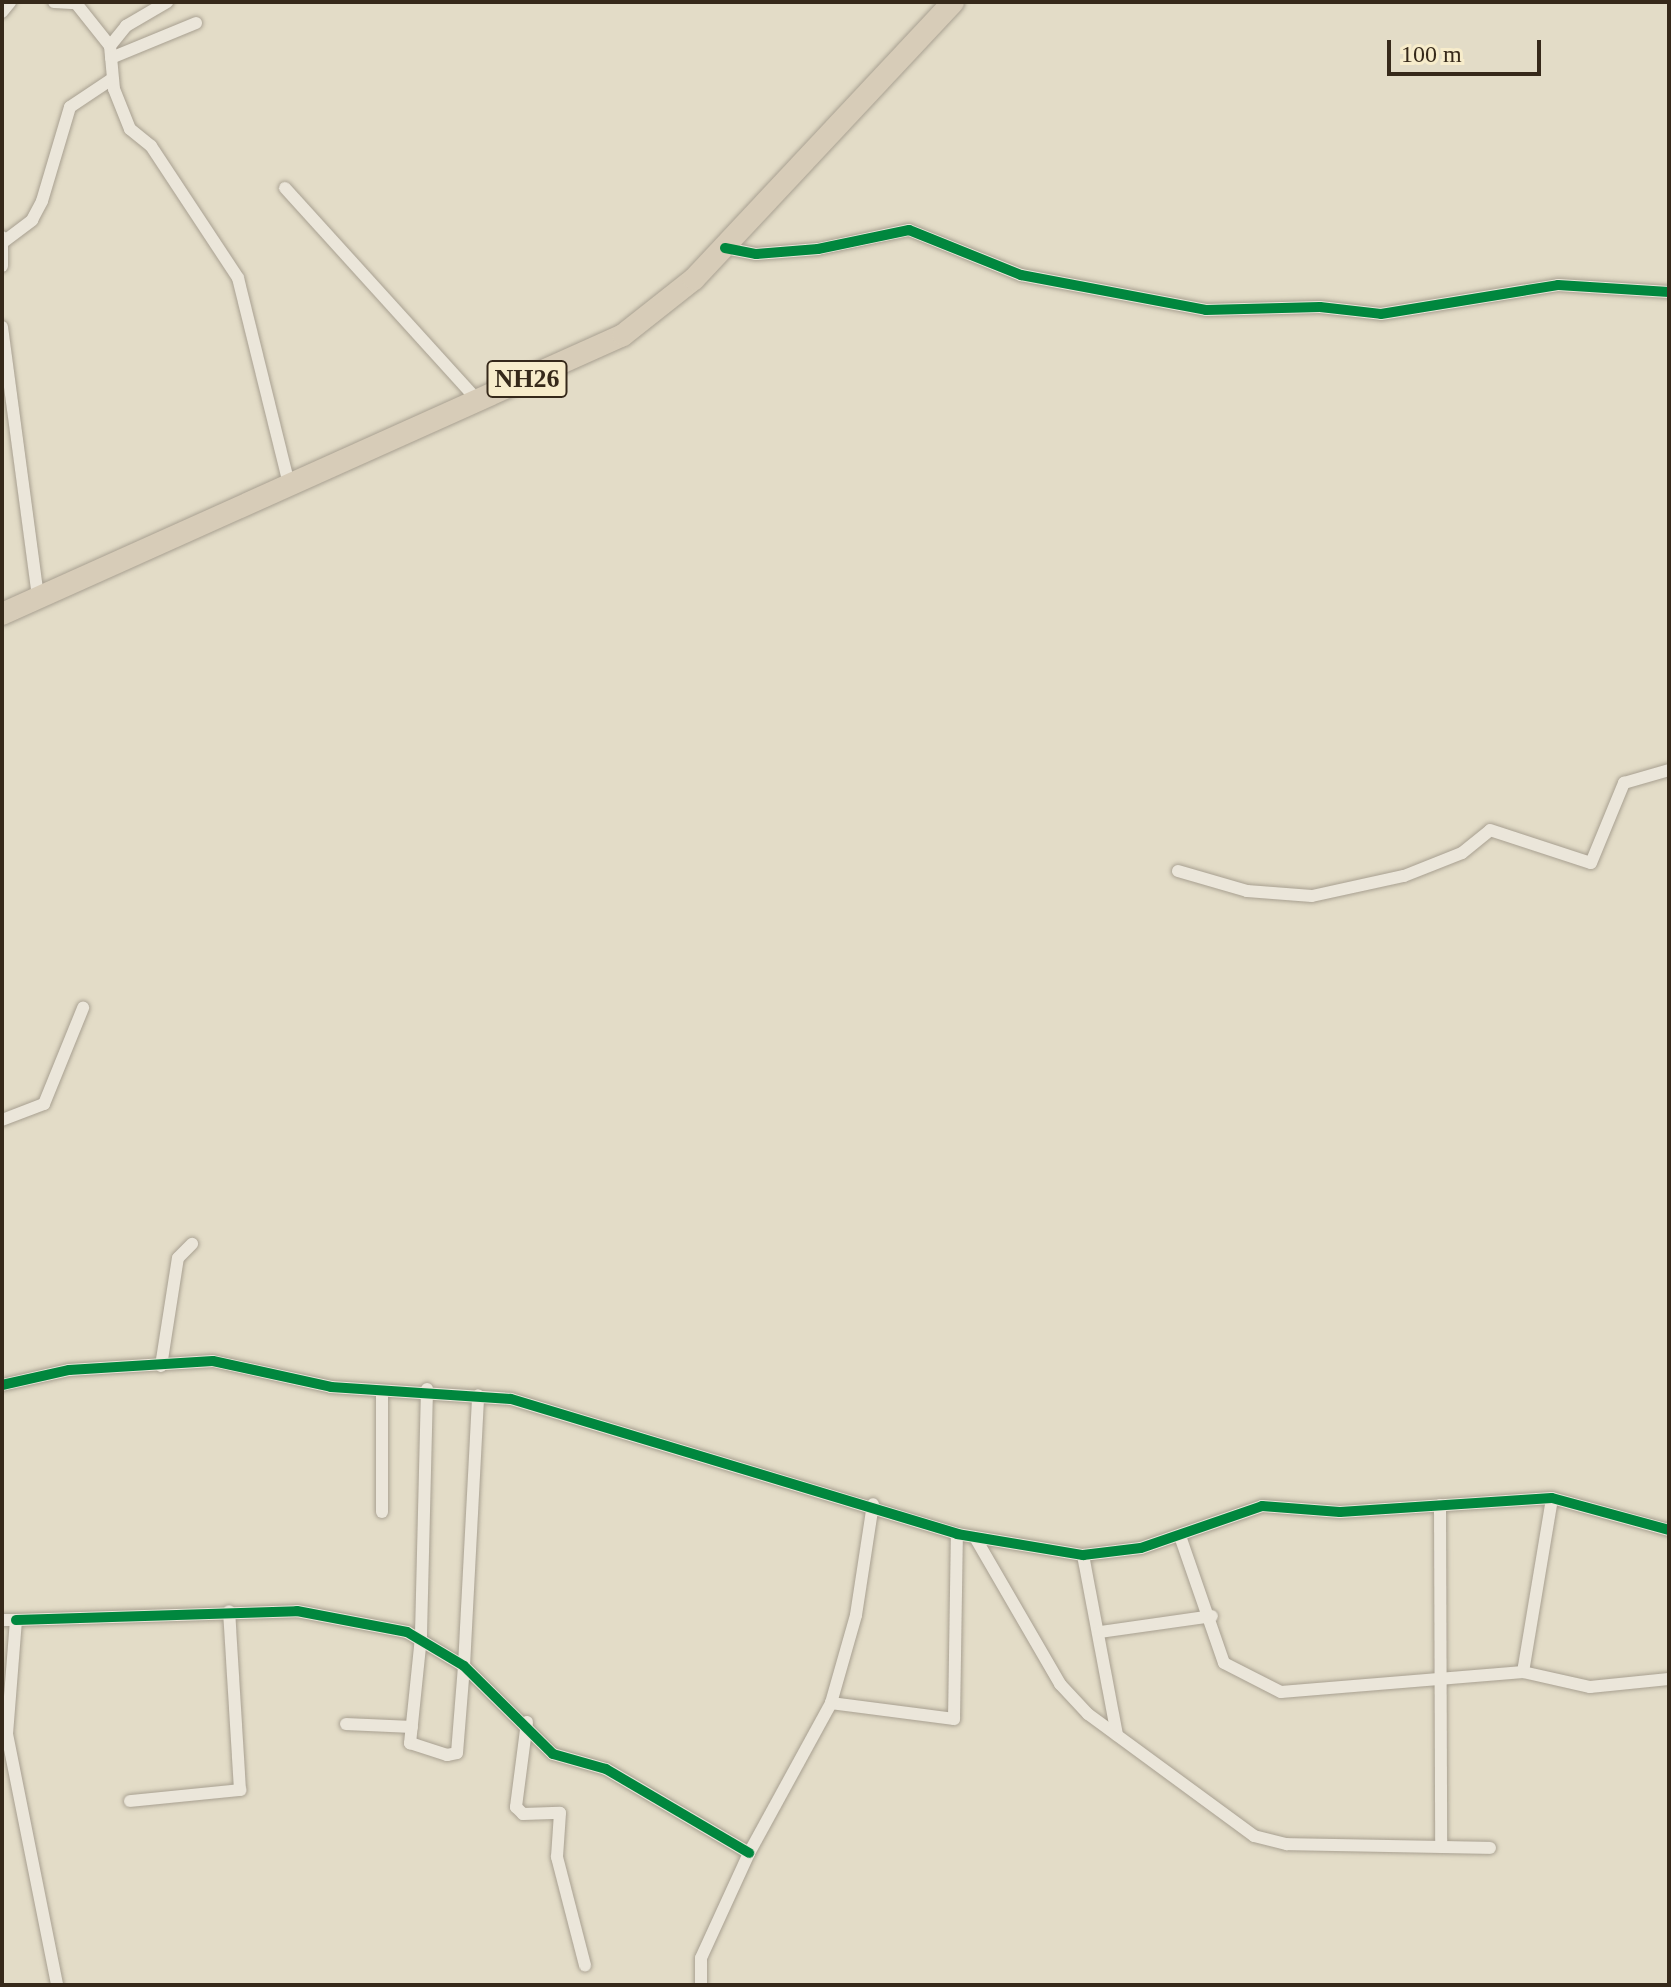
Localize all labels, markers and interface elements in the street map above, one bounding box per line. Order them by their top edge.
scale bar [1391,24,1545,74]
text: 100 m [1401,41,1462,67]
road number: NH26 [485,357,569,401]

